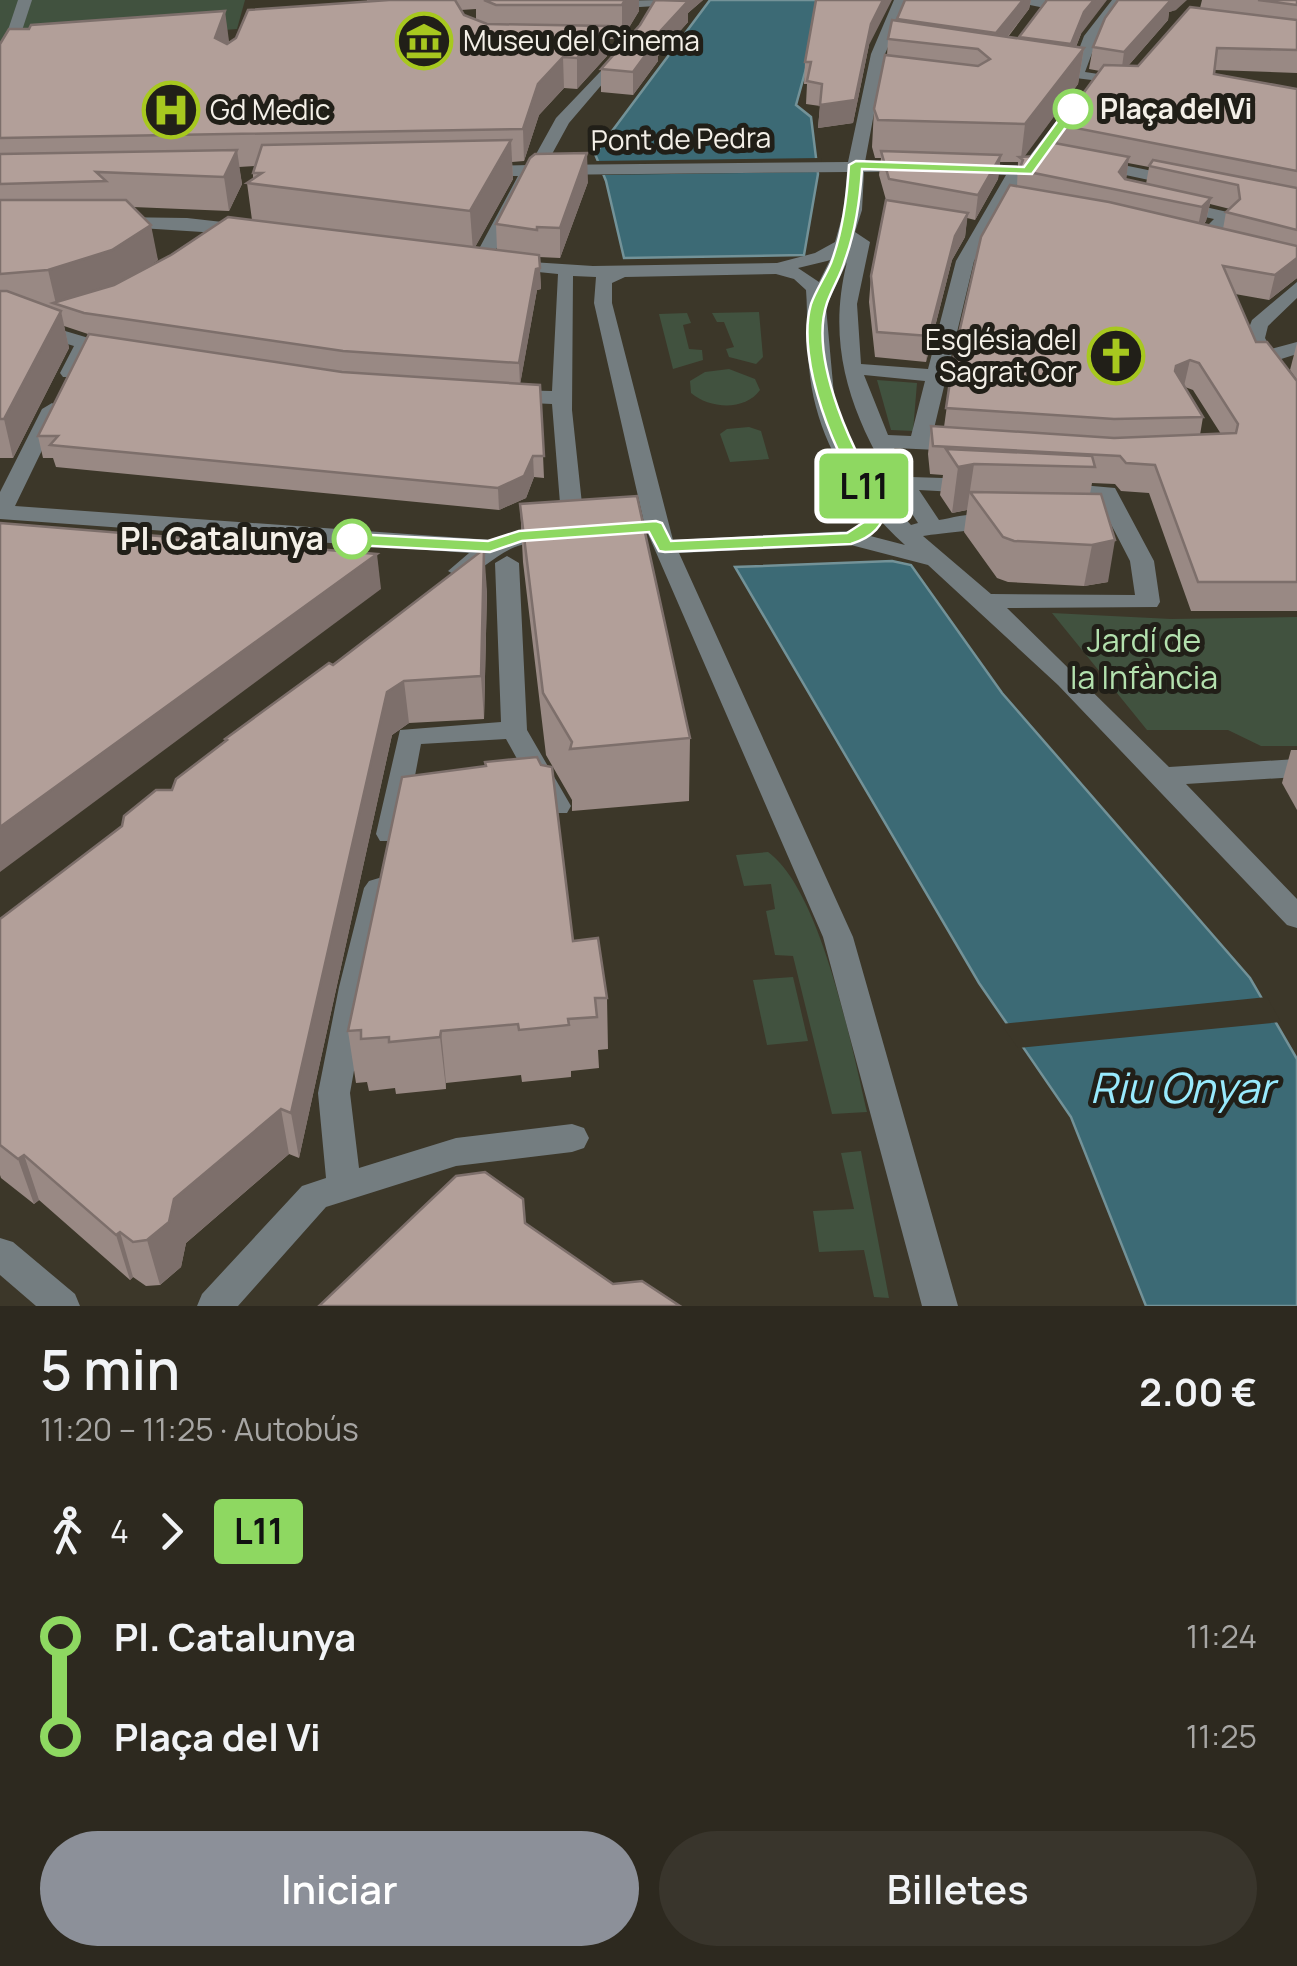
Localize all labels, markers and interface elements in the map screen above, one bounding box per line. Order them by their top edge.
museum icon: Museu del Cinema [394,11,454,71]
place label: Museu del Cinema [463,21,700,59]
hospital icon: Gd Medic [141,80,201,140]
place label: Plaça del Vi [1100,89,1252,127]
place label: Gd Medic [210,90,330,128]
marker: Plaça del Vi [1054,90,1092,128]
street label: Pont de Pedra [591,117,771,159]
place label: Església del Sagrat Cor [925,320,1077,390]
church icon: Església del Sagrat Cor [1086,326,1146,386]
line badge: L11 [806,454,922,518]
text: L11 [839,462,889,510]
place label: Pl. Catalunya [120,516,324,560]
marker: Pl. Catalunya [333,520,371,558]
park label: Jardí de la Infància [1070,618,1218,699]
water label: Riu Onyar [1090,1058,1279,1116]
text: 5 min [40,1331,180,1407]
text: 2.00 € [1139,1365,1257,1417]
text: 11:20 – 11:25 · Autobús [40,1407,359,1451]
icon: walk [40,1504,95,1559]
icon: forward [144,1504,199,1559]
text: L11 [234,1507,283,1555]
text: 4 [110,1509,129,1553]
text: Pl. Catalunya [114,1610,356,1662]
text: 11:24 [1186,1614,1257,1658]
text: Plaça del Vi [114,1710,321,1762]
text: 11:25 [1186,1714,1257,1758]
button: Iniciar [40,1831,639,1946]
button: Billetes [659,1831,1257,1946]

